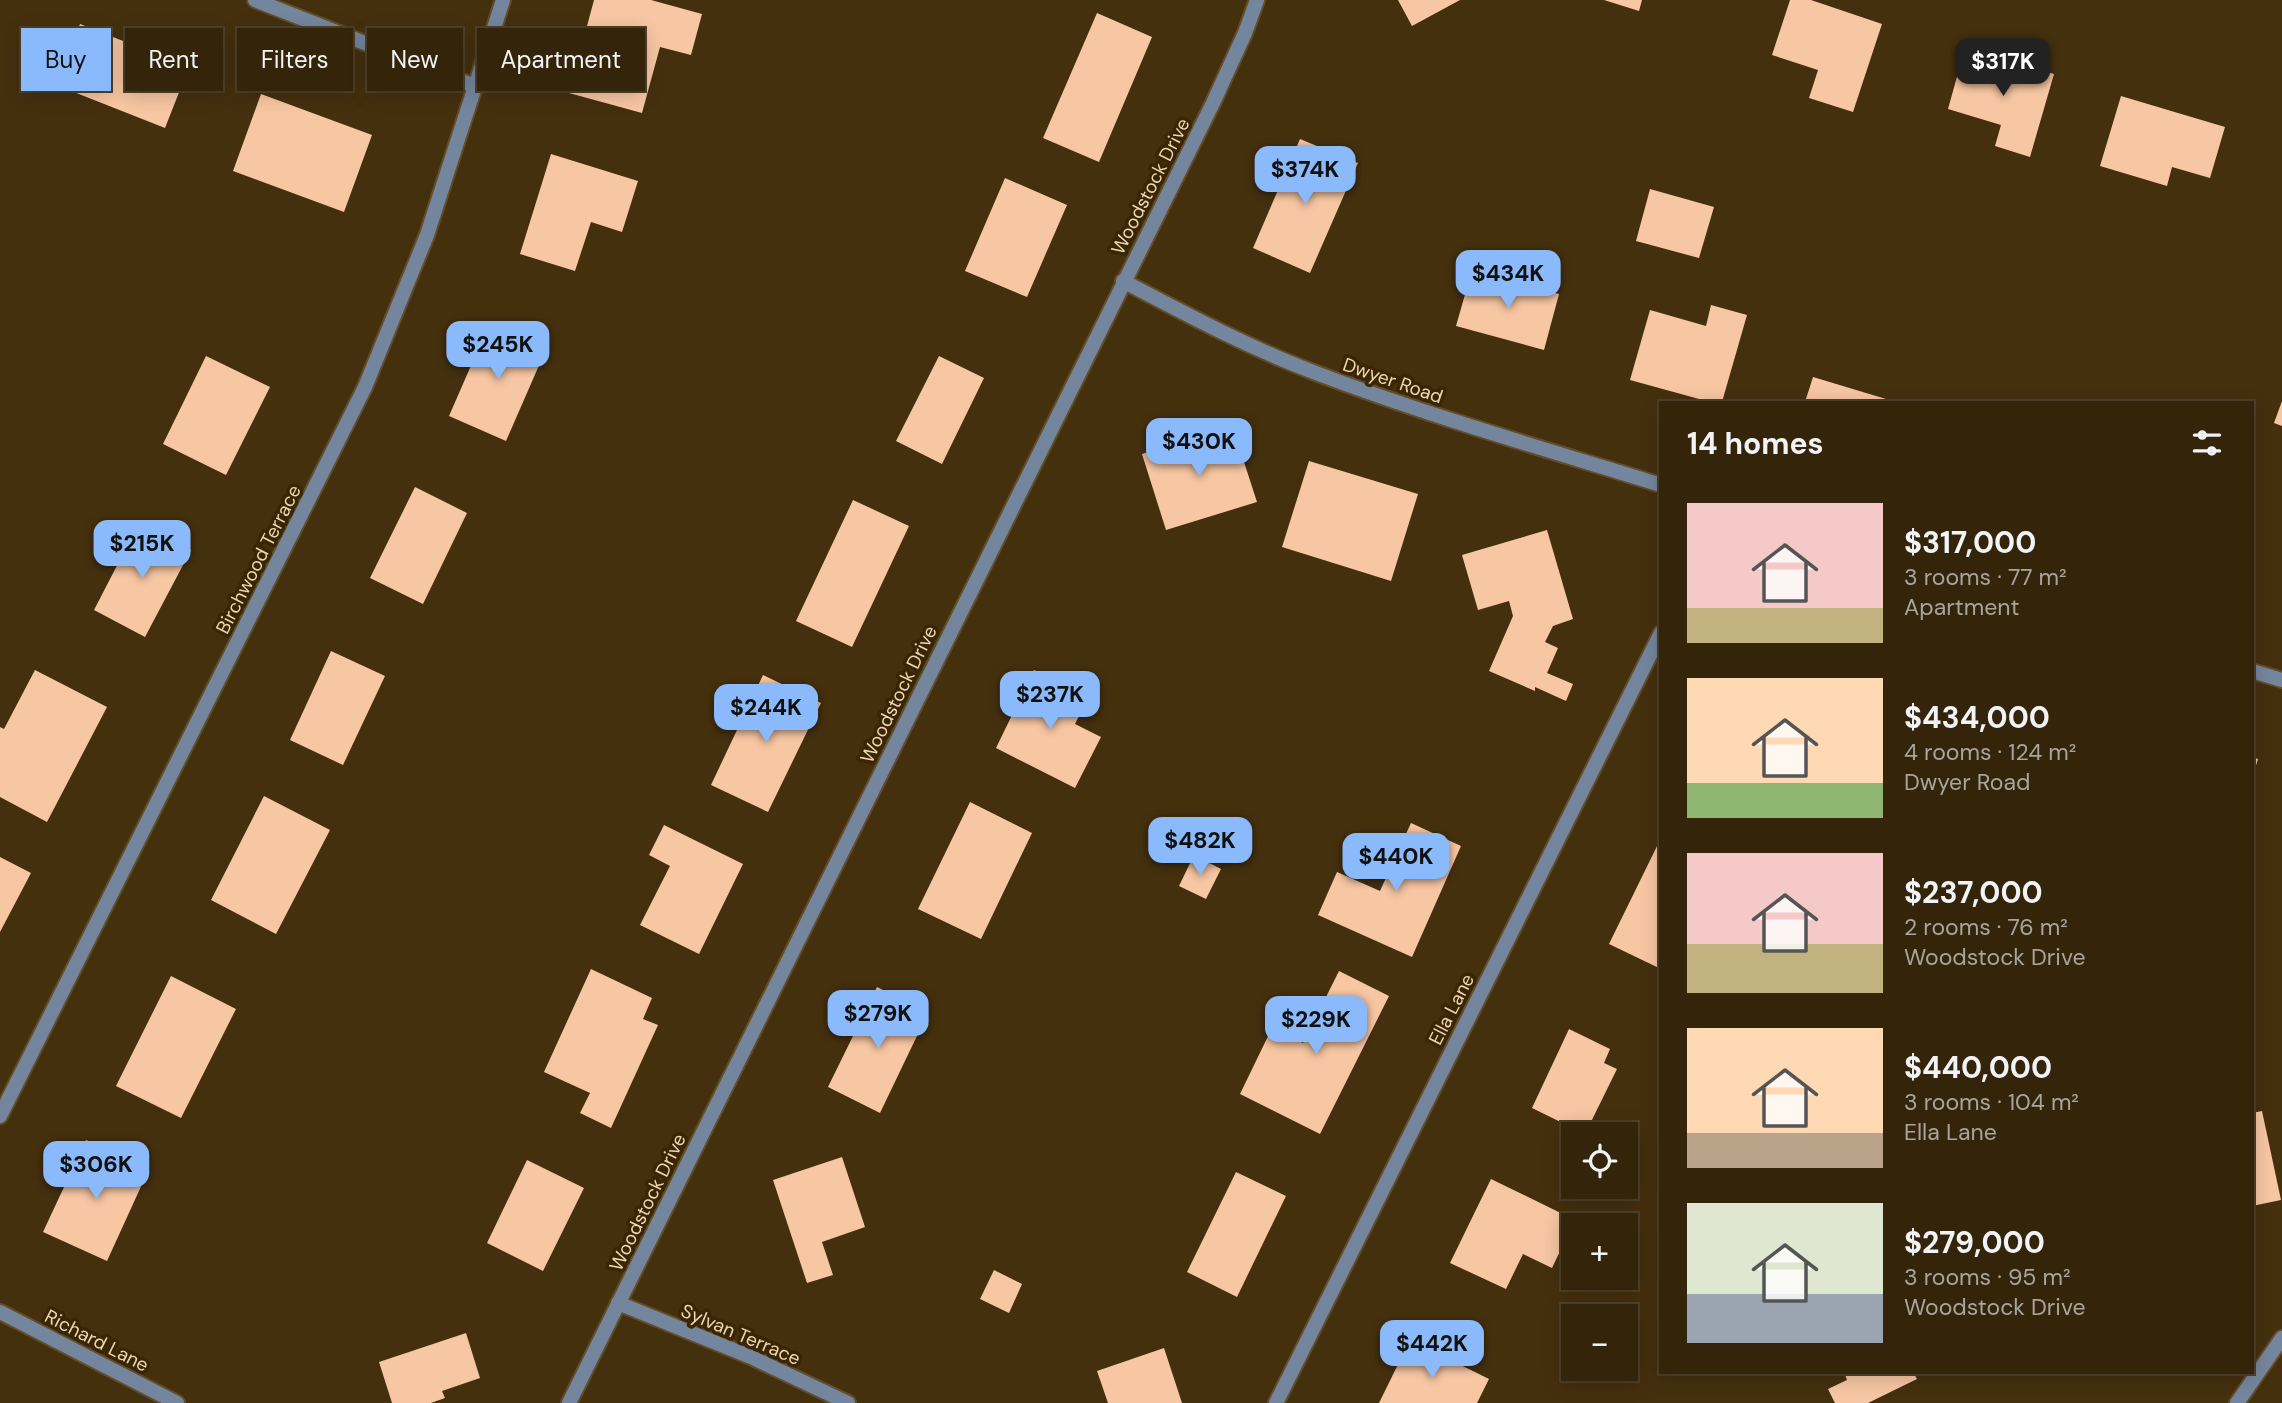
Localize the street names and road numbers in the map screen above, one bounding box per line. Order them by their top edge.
street label: Woodstock Drive [1105,114,1196,259]
street label: Dwyer Road [1339,352,1446,409]
street label: Birchwood Terrace [210,481,307,638]
street label: Woodstock Drive [854,621,943,767]
street label: Ella Lane [1423,969,1480,1049]
street label: Woodstock Drive [603,1129,692,1275]
street label: Sylvan Terrace [677,1298,804,1371]
street label: Richard Lane [40,1304,153,1377]

